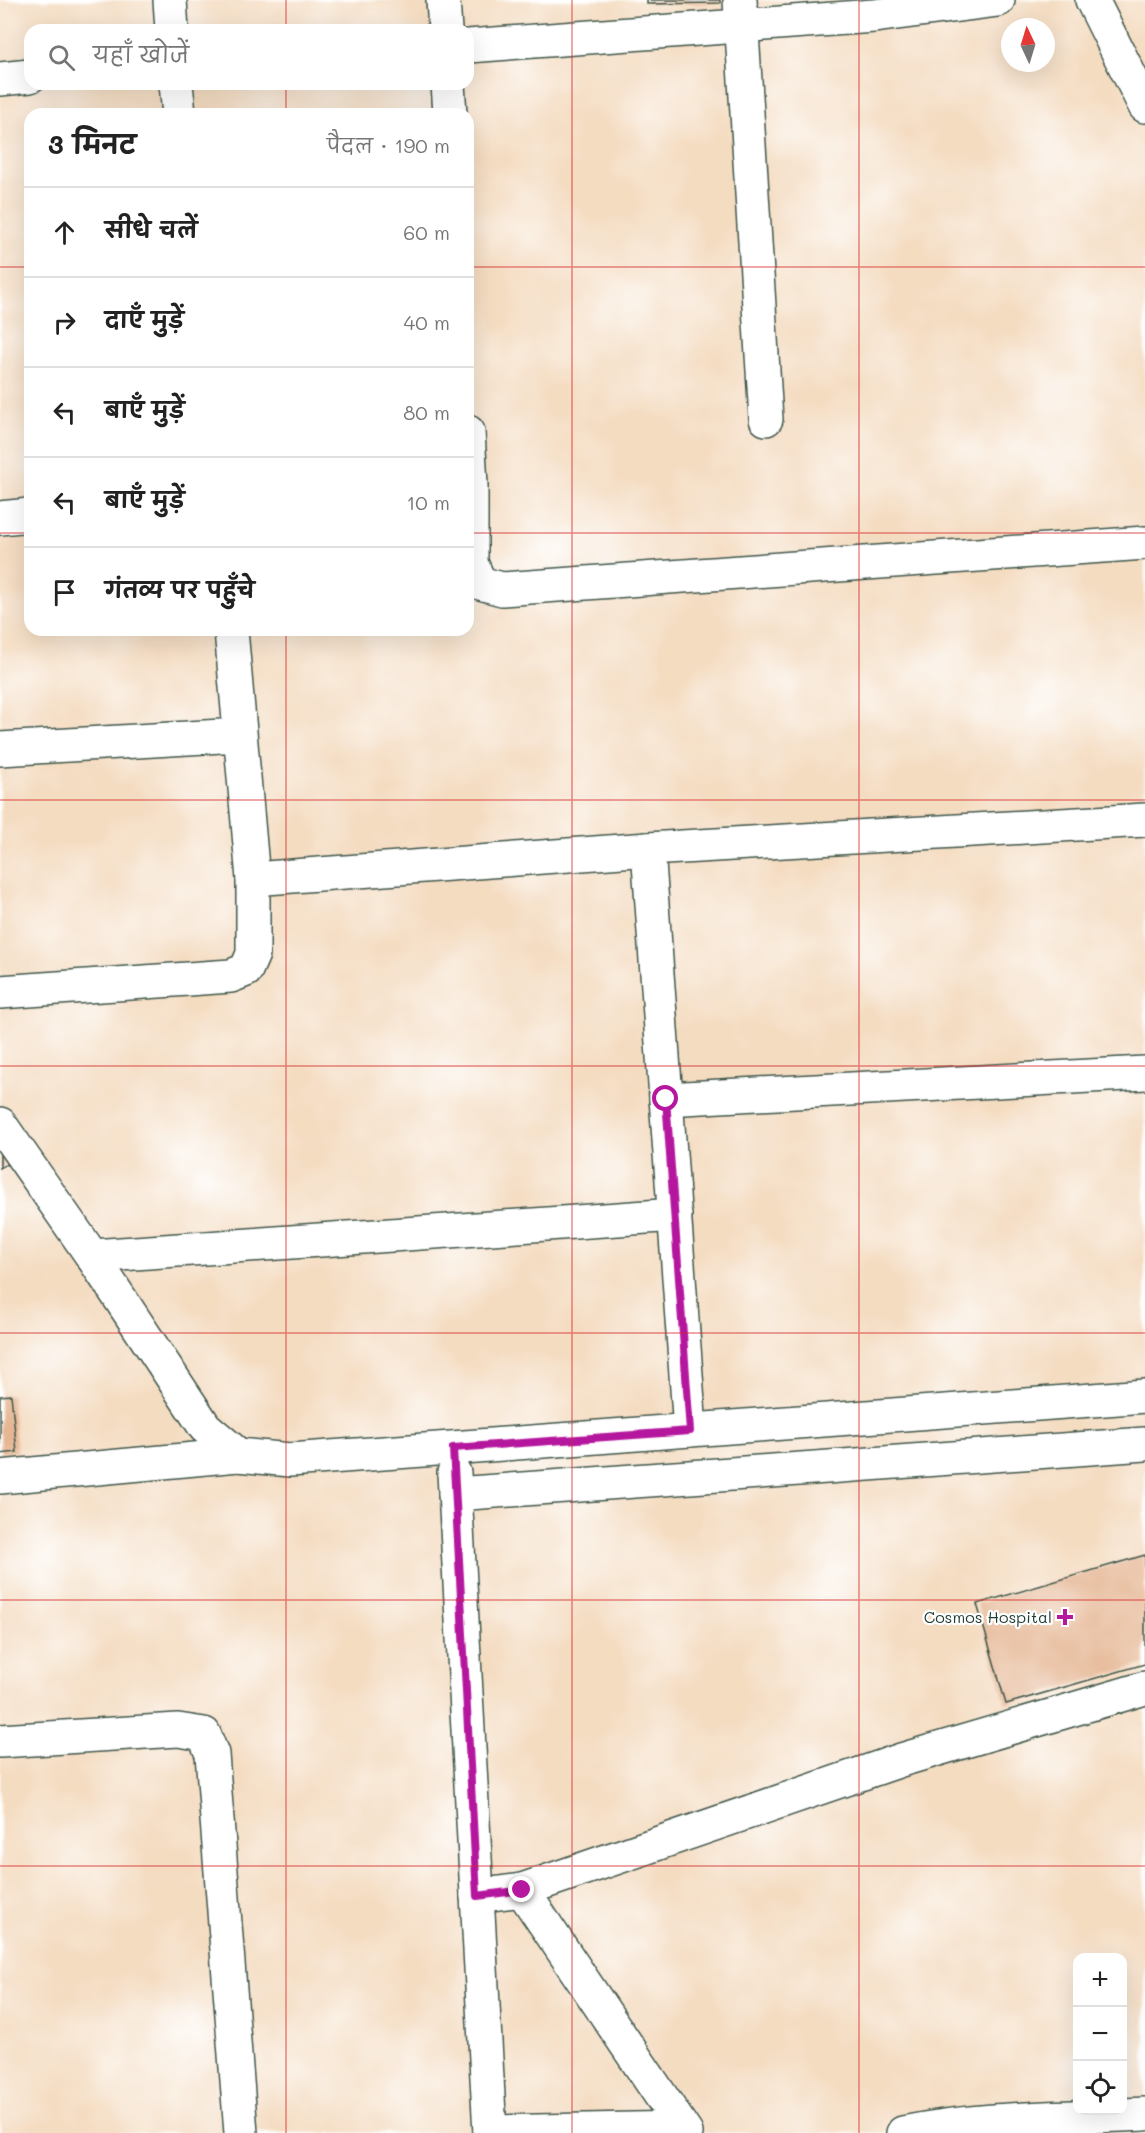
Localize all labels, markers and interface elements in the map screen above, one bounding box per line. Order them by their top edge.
north arrow [1001,18,1055,72]
search box [24,24,474,90]
text: यहाँ खोजें [93,40,189,69]
icon: search [45,41,78,74]
text: 3 मिनट [48,127,136,161]
text: पैदल · 190 m [327,132,450,158]
text: सीधे चलें [105,215,197,244]
icon: ahead [48,216,81,249]
text: 60 m [403,219,450,245]
text: दाएँ मुड़ें [105,305,184,334]
icon: right [48,306,81,339]
text: 40 m [404,309,450,335]
text: बाएँ मुड़ें [105,395,185,424]
icon: left [48,396,81,429]
text: 80 m [403,399,450,425]
text: बाएँ मुड़ें [105,485,185,514]
icon: left [48,486,81,519]
text: 10 m [406,489,450,515]
text: गंतव्य पर पहुँचे [105,575,255,604]
icon: arrive [48,576,81,609]
route start [652,1085,678,1111]
place label: Cosmos Hospital [924,1606,1052,1627]
marker: Cosmos Hospital [1056,1608,1074,1626]
route end [508,1876,534,1902]
map controls [1073,1953,1127,2115]
button: + [1073,1953,1127,2007]
button: − [1073,2007,1127,2061]
button: locate [1073,2061,1127,2115]

